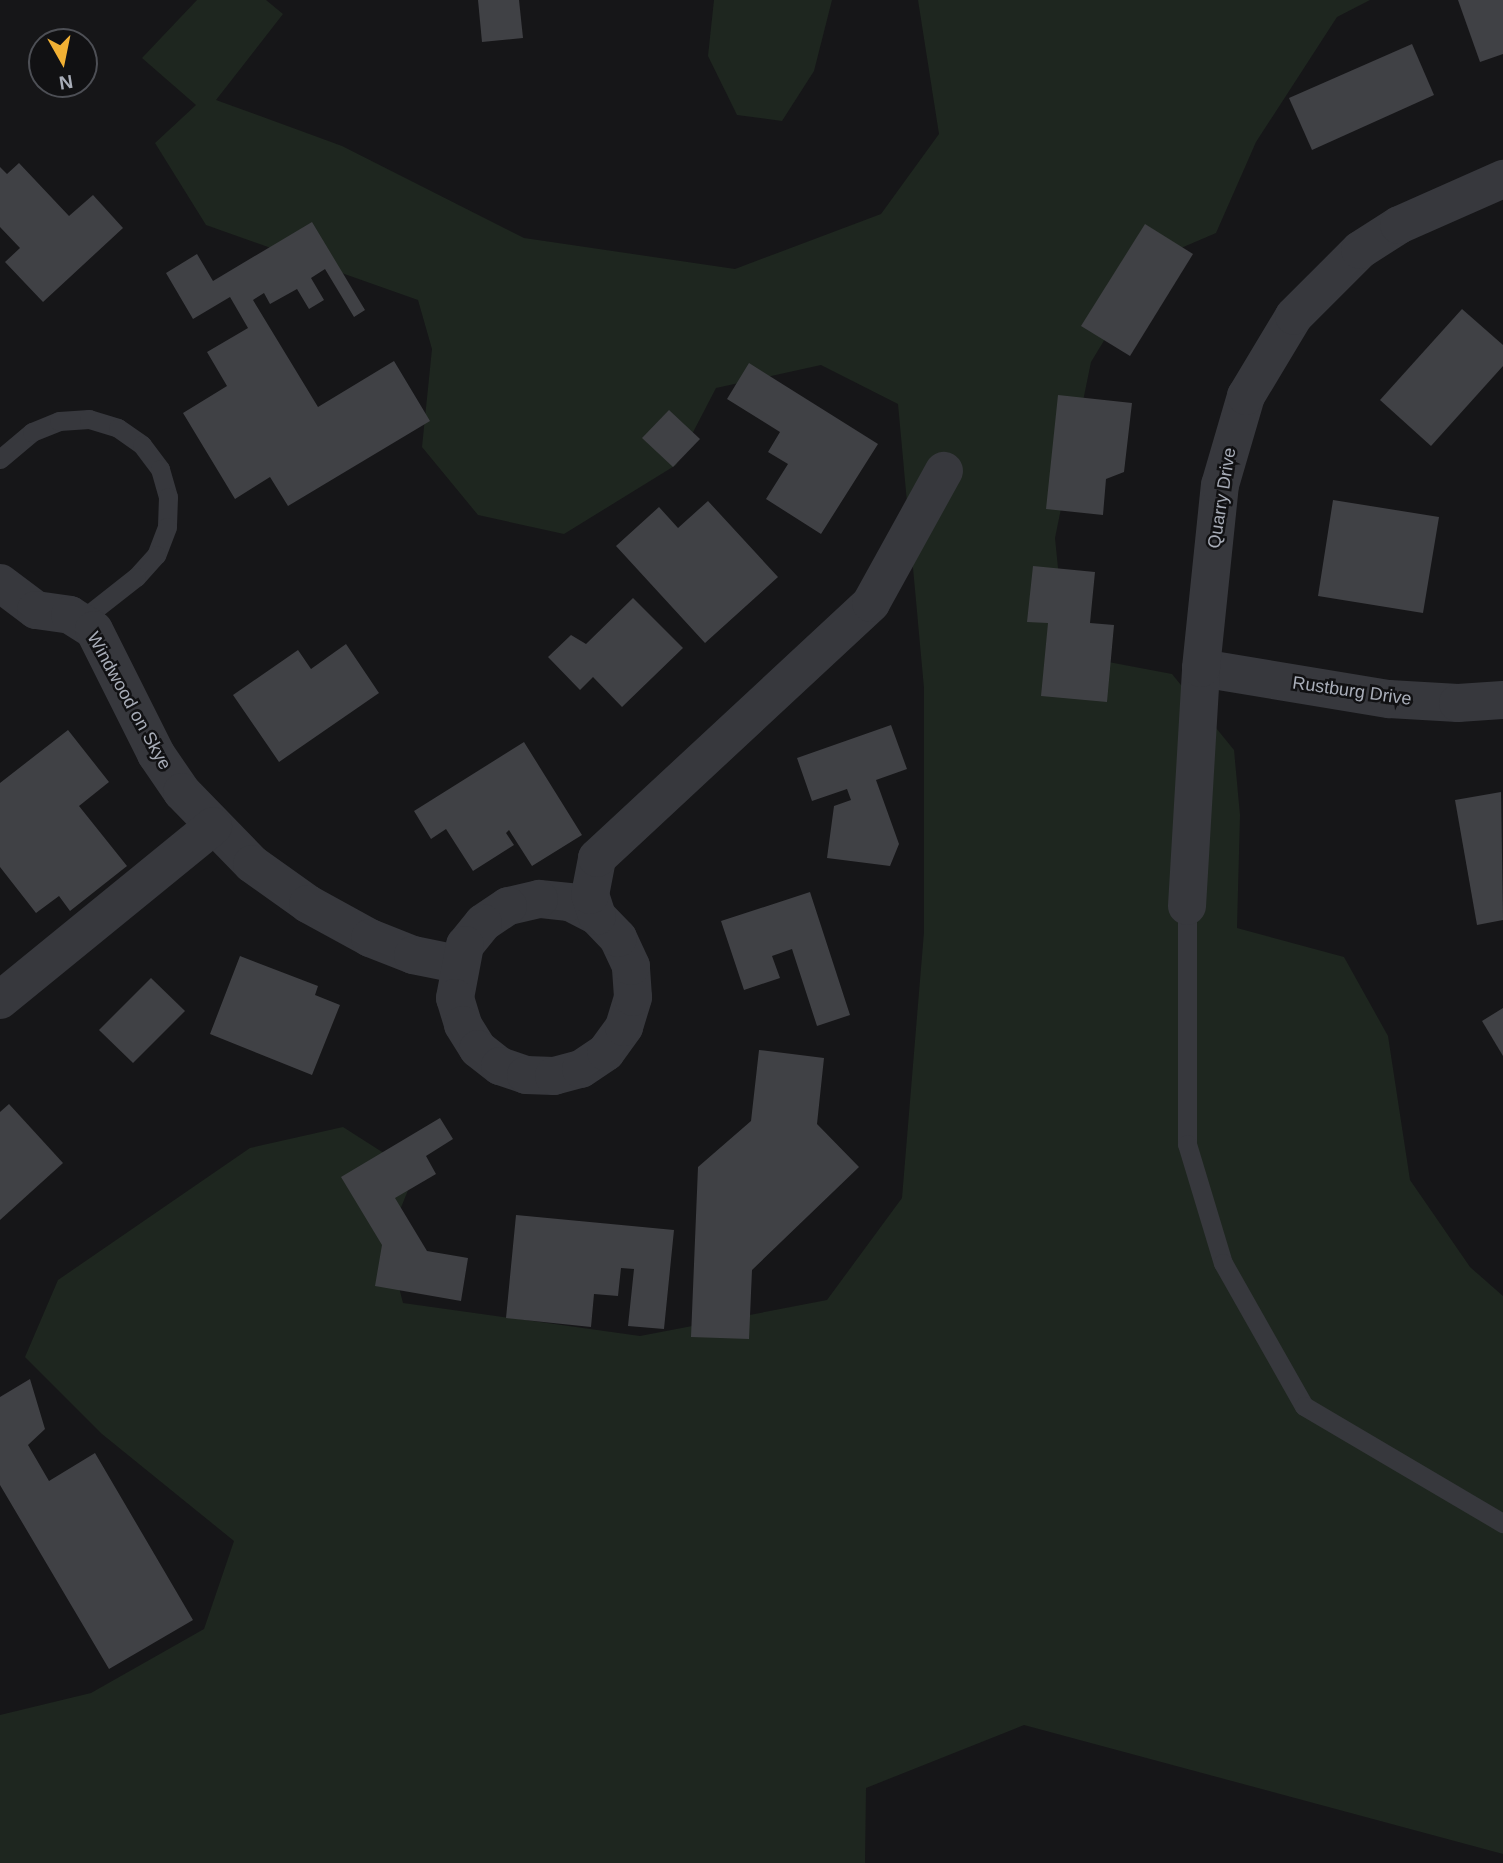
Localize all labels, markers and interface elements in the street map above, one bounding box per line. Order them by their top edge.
north arrow [28,28,98,98]
text: N [58,71,74,94]
street label: Quarry Drive [1203,446,1241,550]
street label: Windwood on Skye [82,628,176,774]
street label: Rustburg Drive [1291,672,1413,710]

